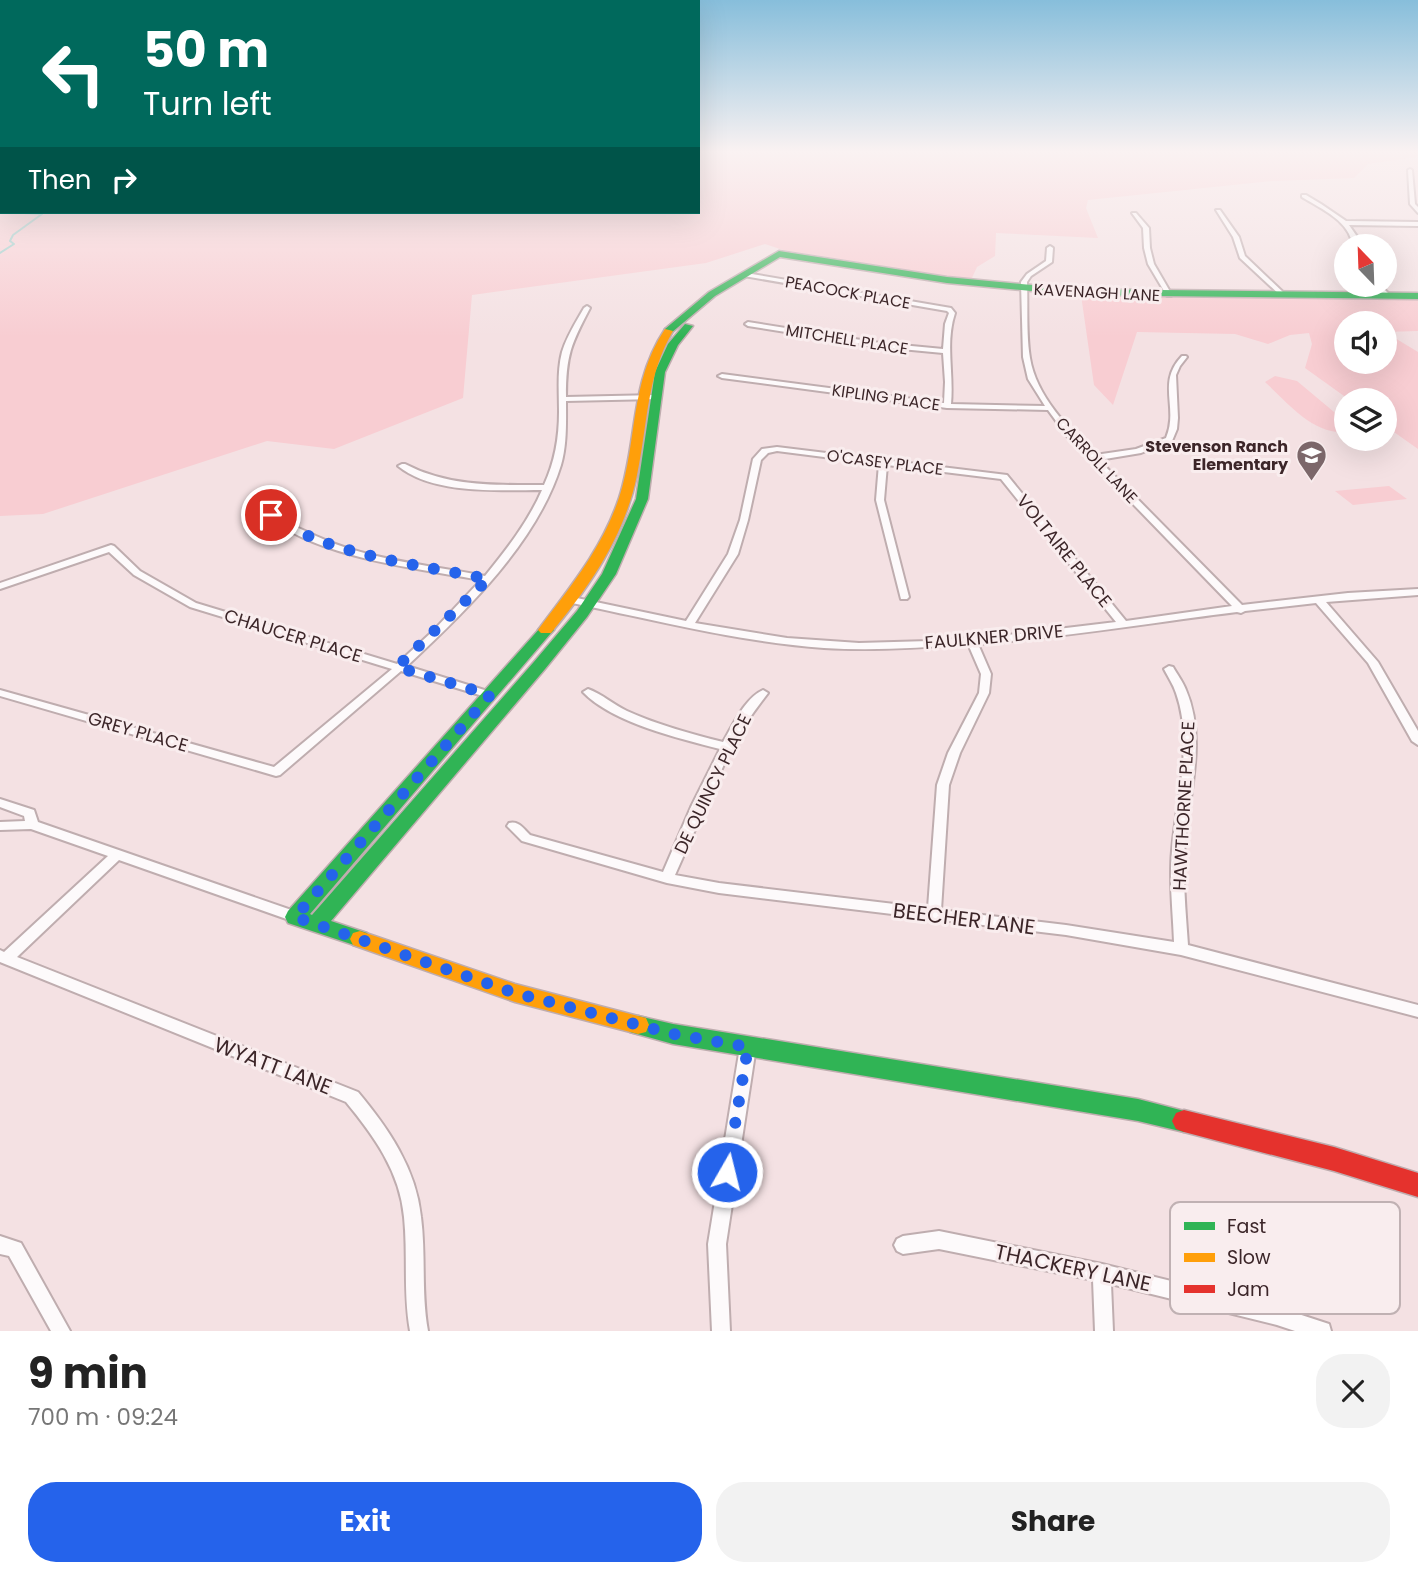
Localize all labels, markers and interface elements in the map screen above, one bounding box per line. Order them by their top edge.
text: 50 m [143,16,269,84]
icon: left [28,28,119,119]
text: Turn left [143,81,272,126]
icon: right [105,161,143,199]
text: Then [28,162,91,198]
north arrow [1334,234,1396,298]
map controls [1334,234,1397,451]
street label: PEACOCK PLACE [783,270,912,315]
street label: KAVENAGH LANE [1033,278,1161,307]
button: sound [1334,311,1397,374]
street label: MITCHELL PLACE [784,318,910,361]
street label: KIPLING PLACE [830,379,942,416]
button: layers [1334,388,1397,451]
street label: CARROLL LANE [1051,412,1143,509]
place label: Stevenson Ranch Elementary [1145,435,1289,476]
school or university icon: Stevenson Ranch Elementary [1294,438,1328,482]
street label: O'CASEY PLACE [825,444,944,481]
pin [241,485,301,545]
street label: VOLTAIRE PLACE [1011,489,1118,613]
icon: arrive [252,496,290,534]
street label: CHAUCER PLACE [221,603,365,668]
street label: FAULKNER DRIVE [924,618,1064,655]
street label: GREY PLACE [85,705,191,758]
street label: DE QUINCY PLACE [668,710,757,858]
street label: HAWTHORNE PLACE [1167,721,1200,891]
street label: BEECHER LANE [891,895,1037,942]
street label: WYATT LANE [210,1030,336,1101]
position arrow [690,1135,764,1209]
legend [1170,1202,1400,1314]
text: Fast [1227,1213,1266,1240]
street label: THACKERY LANE [992,1237,1154,1298]
text: Slow [1227,1244,1271,1271]
text: Jam [1227,1276,1269,1303]
text: 9 min [28,1344,148,1403]
button: close [1316,1354,1390,1428]
text: 700 m · 09:24 [28,1401,178,1433]
button: Exit [28,1482,702,1562]
button: Share [716,1482,1390,1562]

